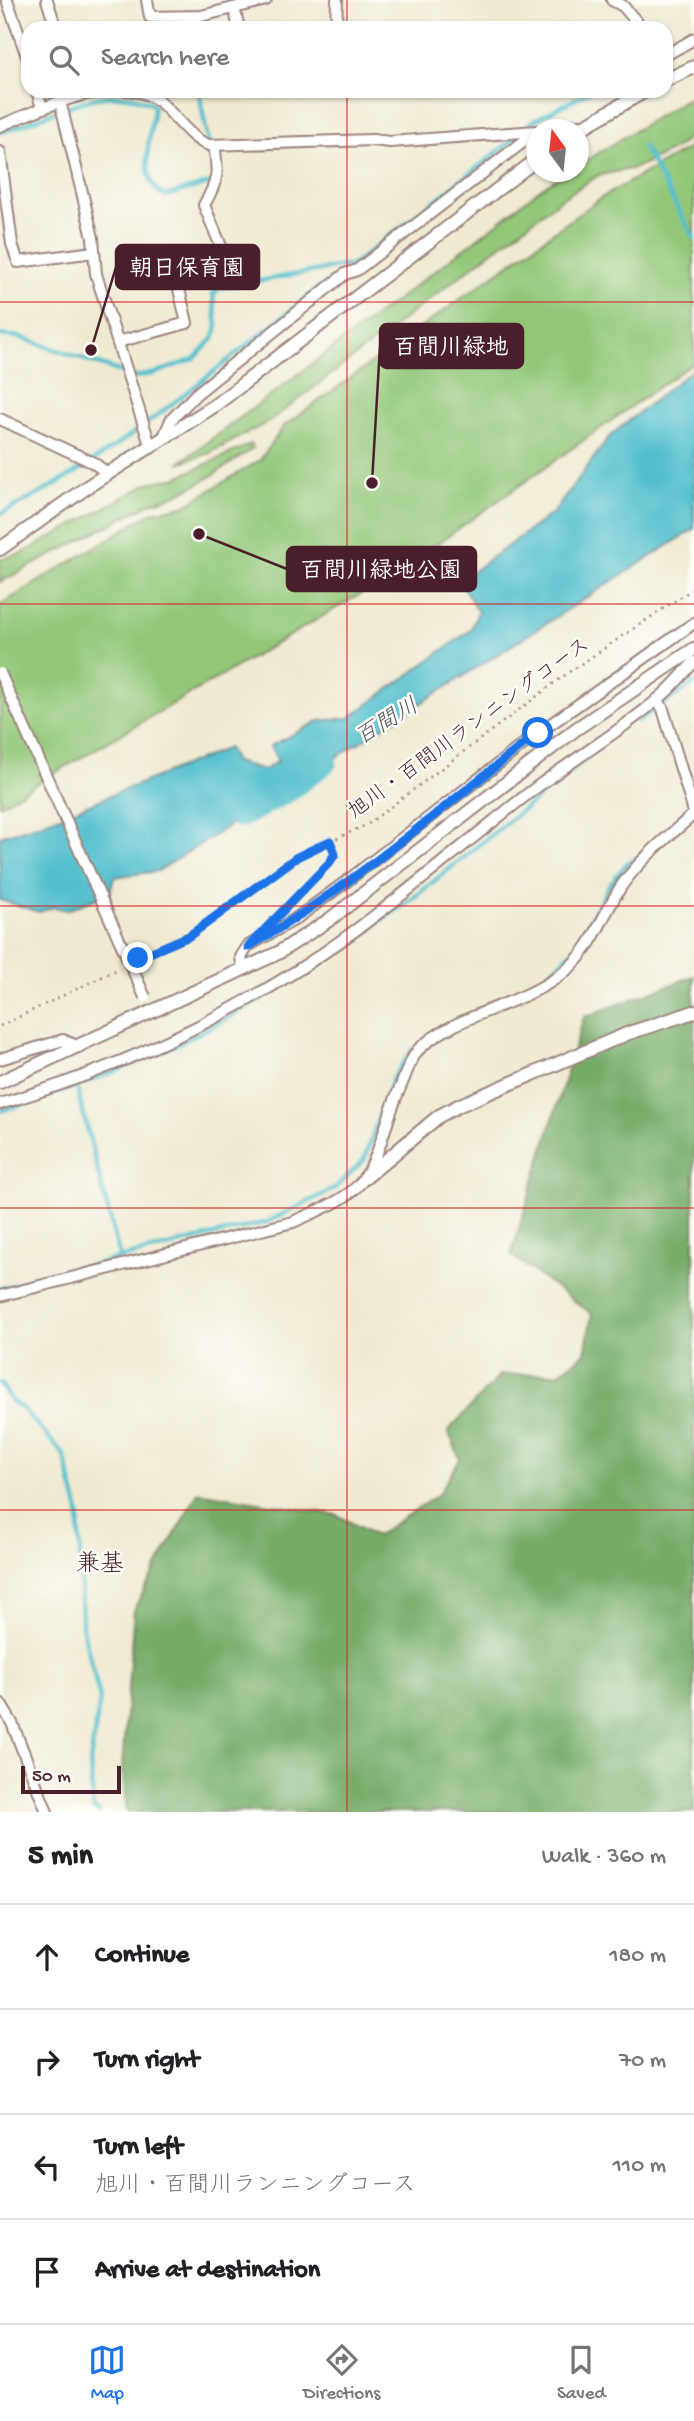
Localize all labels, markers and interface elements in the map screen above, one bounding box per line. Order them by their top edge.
search box [21,21,673,98]
icon: search [45,41,83,79]
text: Search here [101,44,229,75]
north arrow [526,119,589,182]
callout: 朝日保育園 [116,245,259,289]
text: 朝日保育園 [130,256,245,284]
callout: 百間川緑地 [380,324,523,368]
text: 百間川緑地 [394,335,509,363]
callout: 百間川緑地公園 [287,547,476,591]
text: 百間川緑地公園 [301,558,462,586]
street label: 旭川・百間川ランニングコース [344,633,596,826]
water label: 百間川 [351,694,424,752]
route start [522,717,553,748]
route end [122,942,153,973]
district label: 兼基 [76,1550,124,1580]
scale bar [21,1763,121,1795]
text: 50 m [32,1766,71,1789]
text: 5 min [28,1840,93,1875]
text: Walk · 360 m [542,1844,666,1871]
icon: ahead [28,1938,66,1976]
text: Continue [95,1941,189,1972]
text: 180 m [609,1943,666,1970]
icon: right [28,2043,66,2081]
text: Turn right [95,2046,199,2077]
text: 70 m [619,2048,666,2075]
text: Turn left [95,2133,183,2164]
icon: left [28,2148,66,2186]
text: 110 m [613,2153,666,2180]
text: 旭川・百間川ランニングコース [95,2173,416,2200]
icon: arrive [28,2253,66,2291]
text: Arrive at destination [95,2256,320,2287]
tab: Map [88,2341,126,2406]
tab: Directions [303,2341,380,2406]
tab: Saved [557,2341,606,2406]

